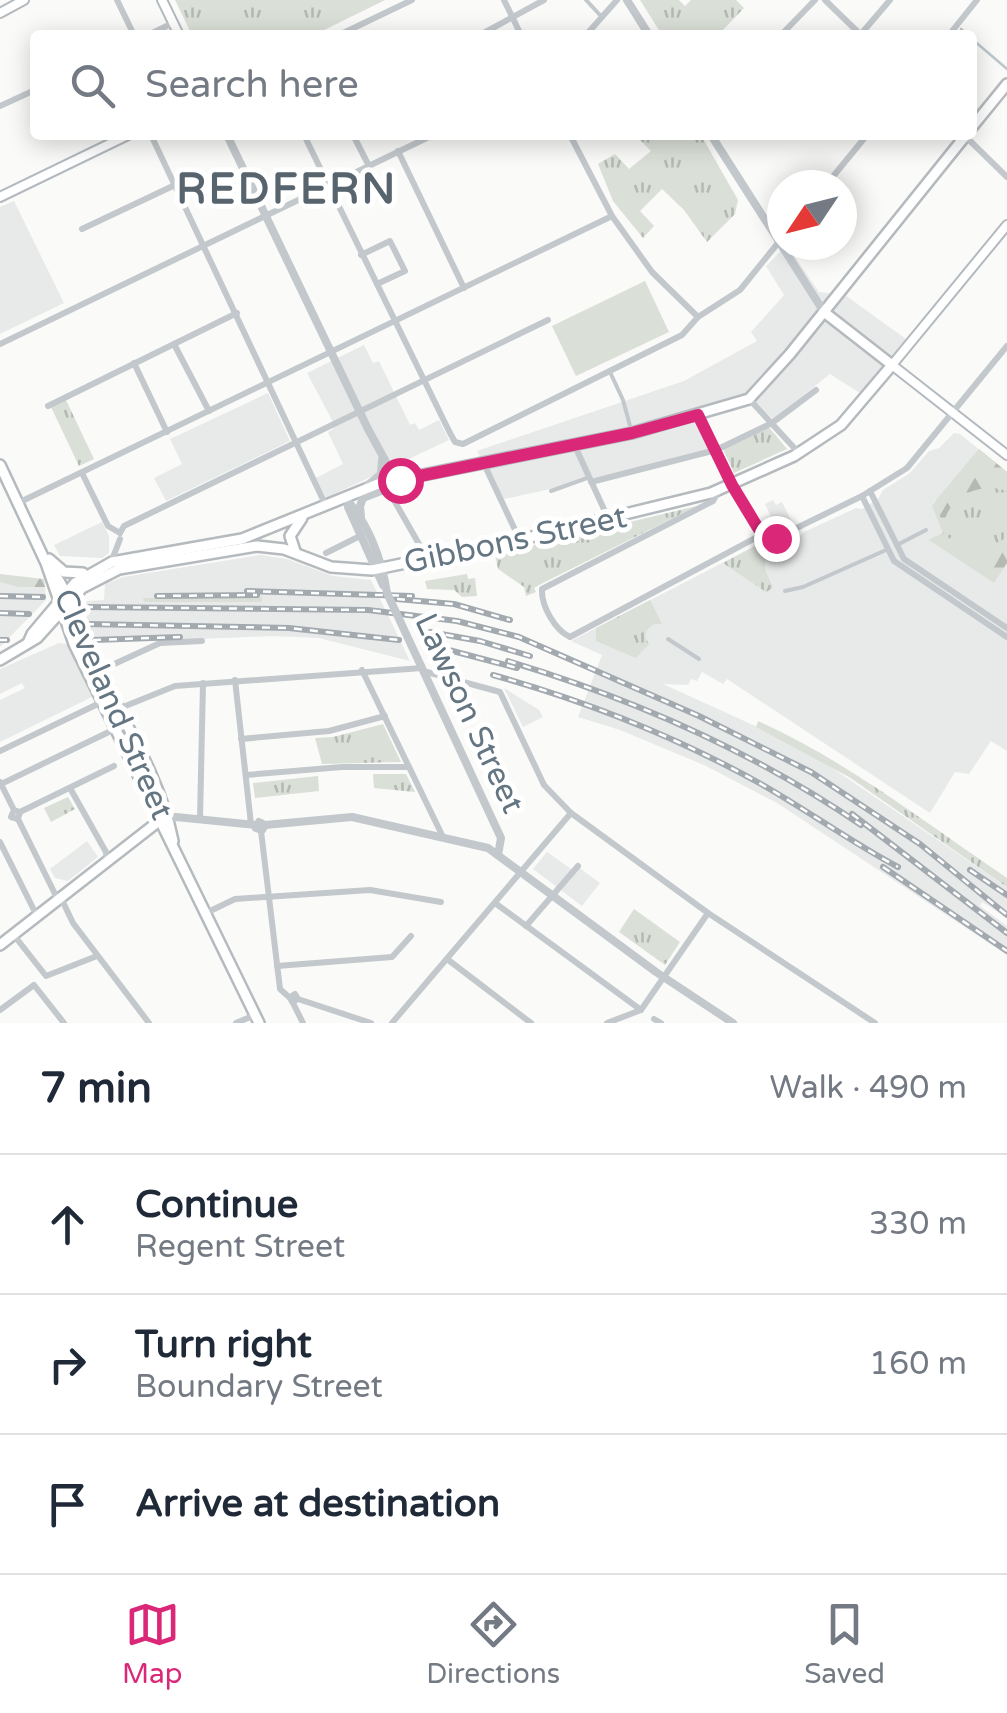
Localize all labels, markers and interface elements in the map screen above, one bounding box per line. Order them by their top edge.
search box [30,30,977,140]
icon: search [65,58,120,113]
text: Search here [145,62,359,108]
district label: REDFERN [176,164,398,215]
north arrow [767,170,857,260]
route start [378,458,424,504]
street label: Gibbons Street [400,498,630,582]
route end [754,516,800,562]
street label: Cleveland Street [45,583,181,826]
street label: Lawson Street [406,608,532,819]
text: 7 min [40,1063,152,1114]
text: Walk · 490 m [770,1069,967,1107]
text: Continue [135,1182,298,1228]
icon: ahead [40,1197,95,1252]
text: 330 m [869,1205,967,1243]
text: Regent Street [135,1228,345,1266]
text: Turn right [135,1322,312,1368]
icon: right [40,1337,95,1392]
text: 160 m [869,1345,967,1383]
text: Boundary Street [135,1368,383,1406]
icon: arrive [40,1477,95,1532]
text: Arrive at destination [135,1481,500,1527]
tab: Map [122,1597,182,1691]
tab: Directions [426,1597,560,1691]
tab: Saved [804,1597,885,1691]

